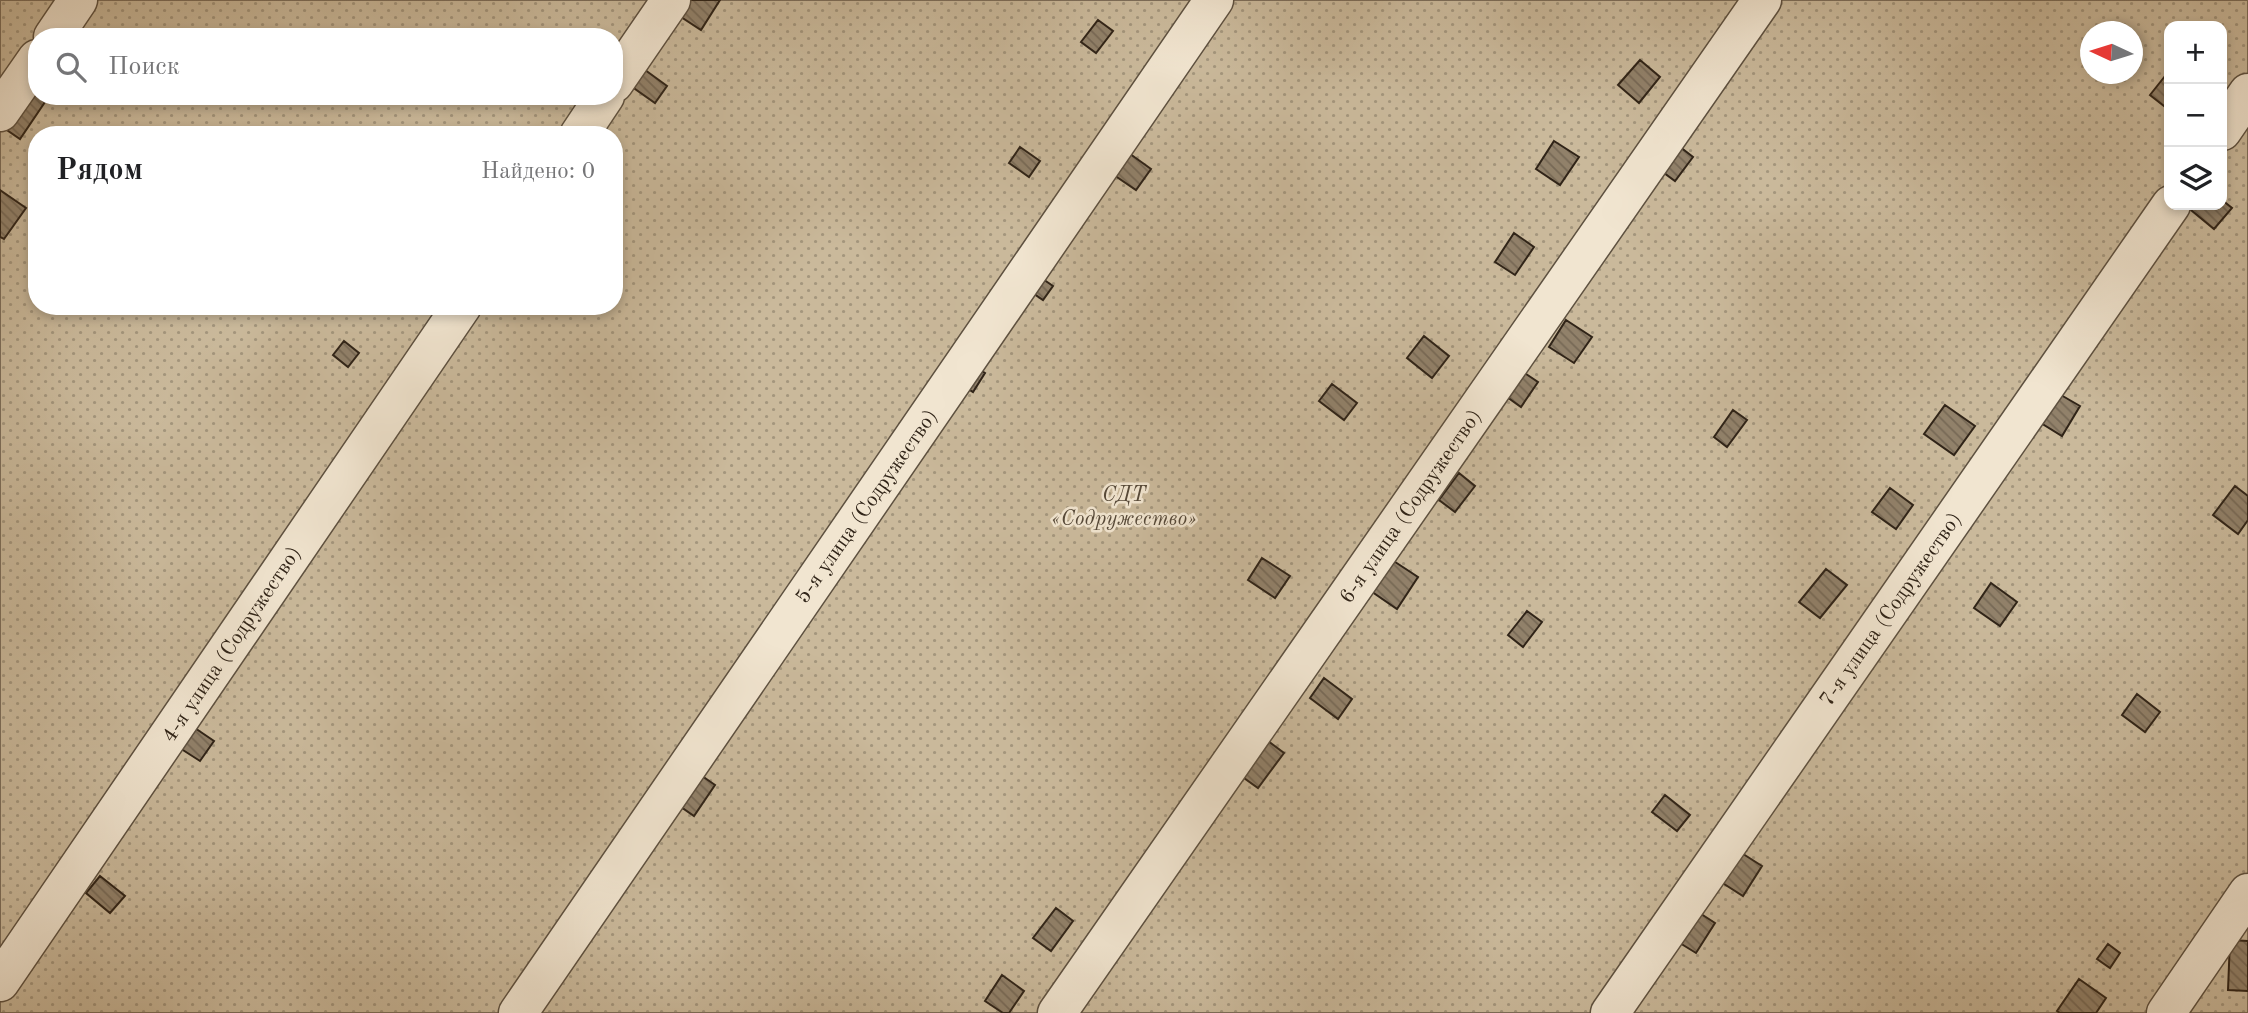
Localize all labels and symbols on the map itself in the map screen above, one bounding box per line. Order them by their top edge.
north arrow [2080,21,2143,84]
street label: 5-я улица (Содружество) [792,406,942,608]
street label: 6-я улица (Содружество) [1336,406,1486,608]
park label: СДТ «Содружество» [1052,485,1196,530]
street label: 7-я улица (Содружество) [1816,509,1966,711]
street label: 4-я улица (Содружество) [159,543,306,747]

